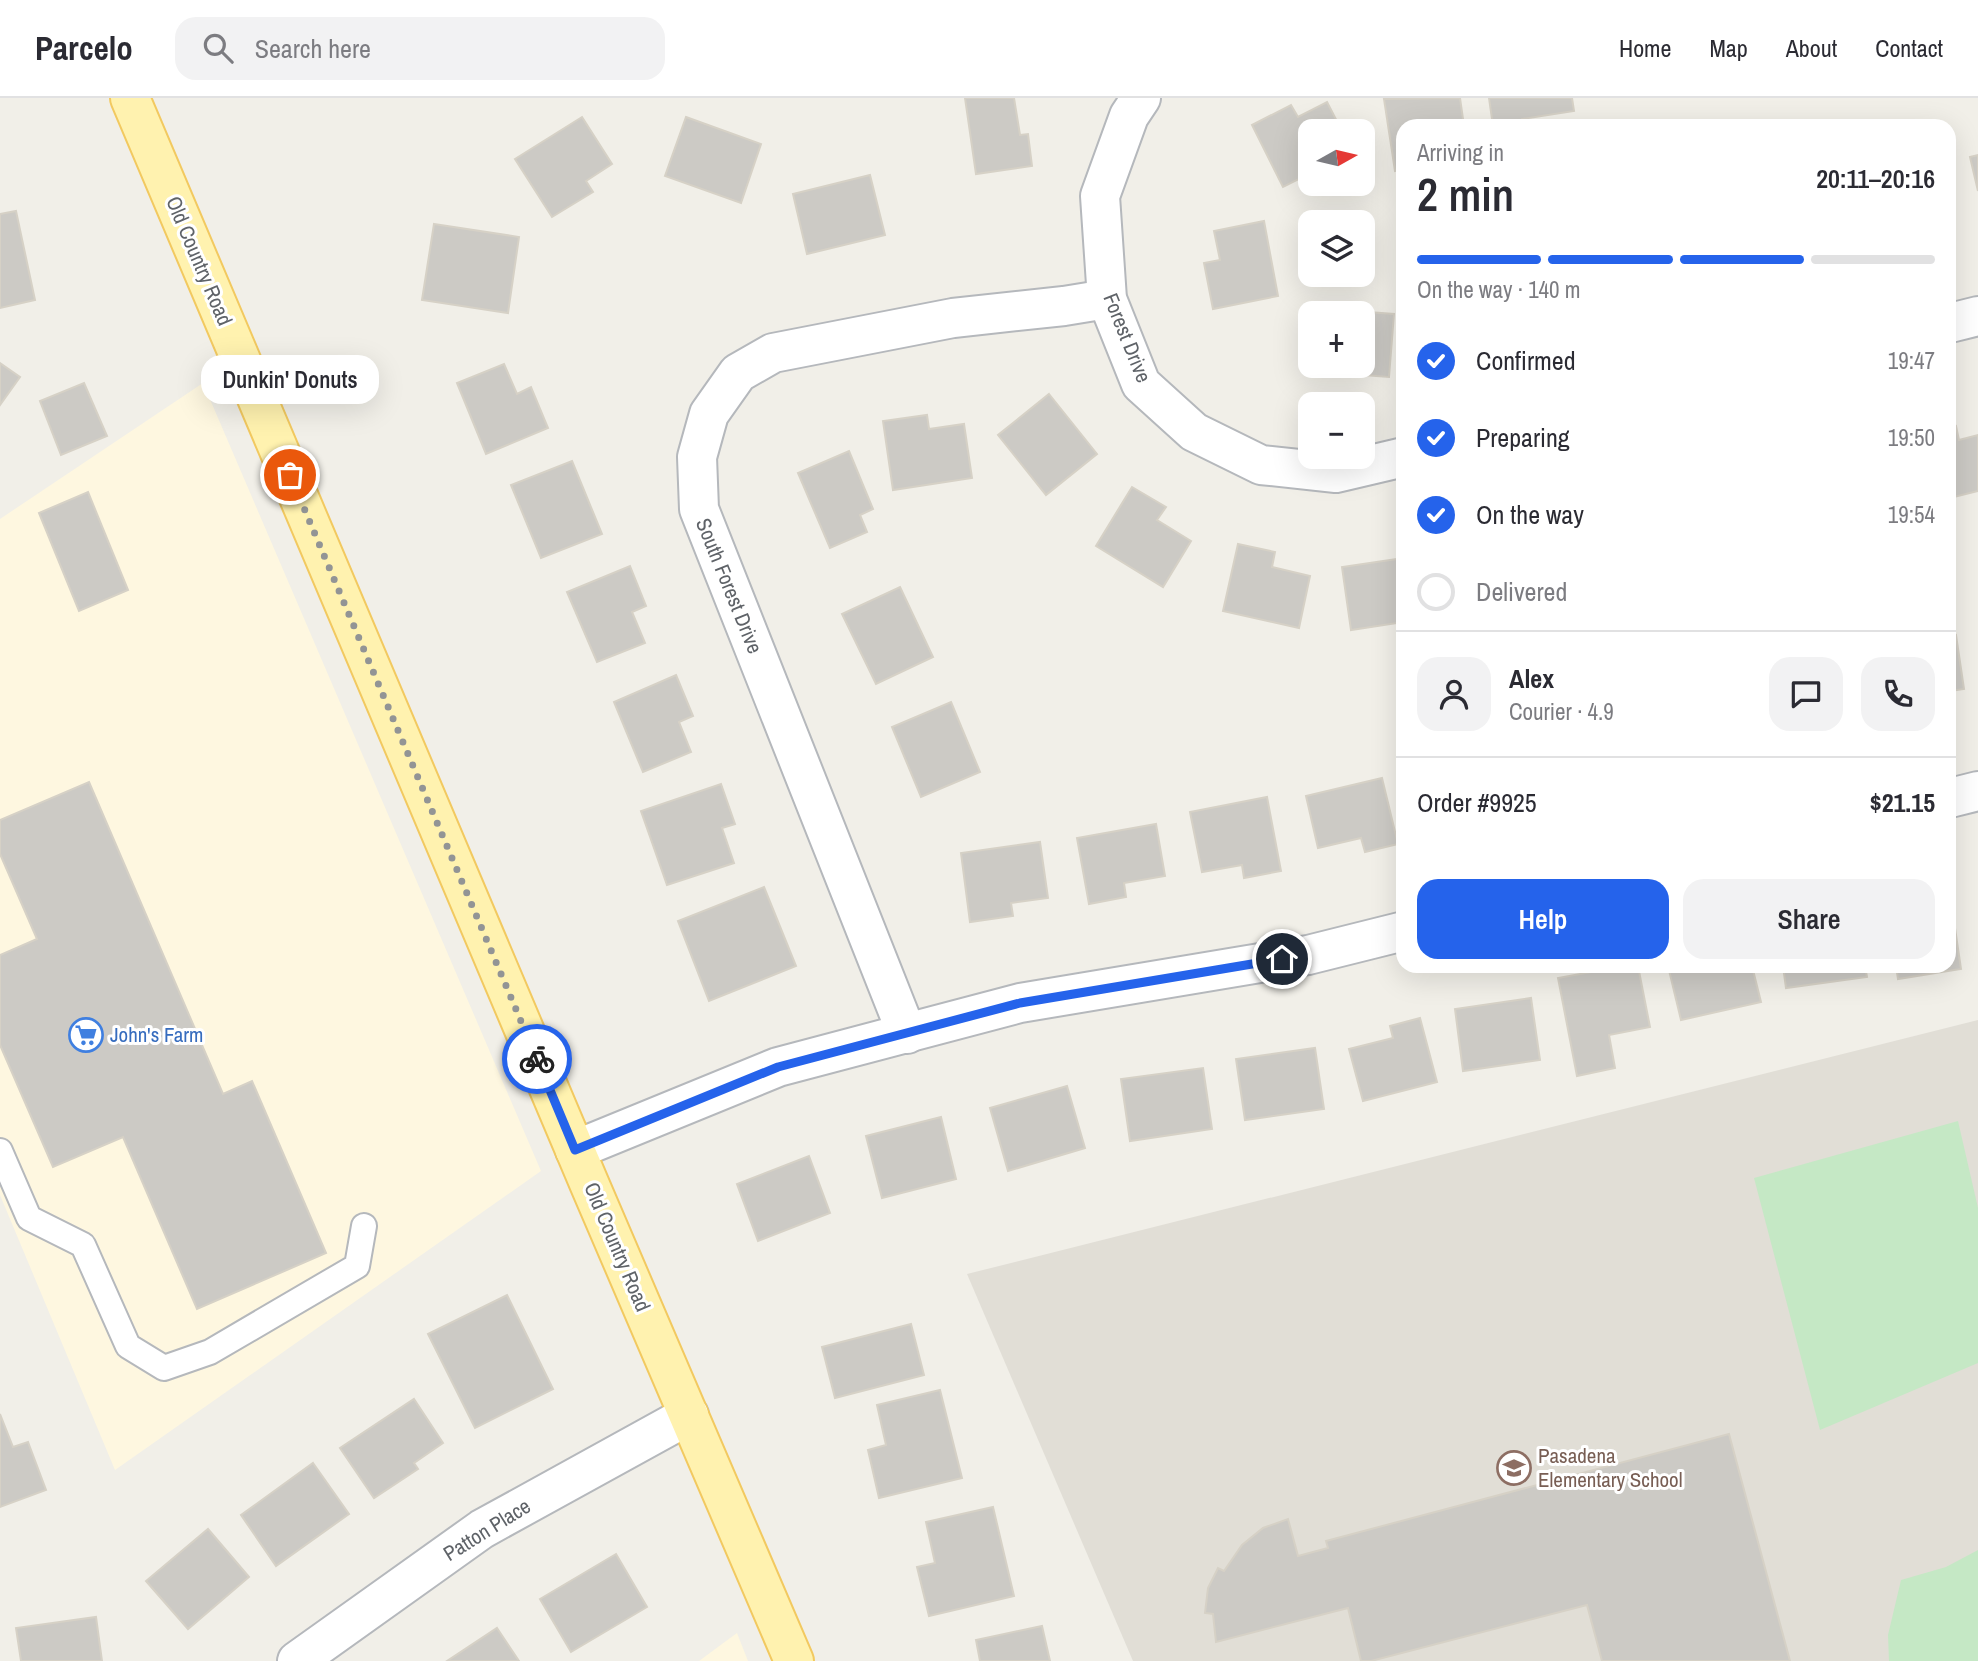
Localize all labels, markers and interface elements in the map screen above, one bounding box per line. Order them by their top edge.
search box [175,17,665,80]
text: Parcelo [35,26,133,70]
icon: search [199,29,237,67]
text: Search here [255,31,371,66]
text: Home [1619,32,1671,64]
text: Map [1709,32,1748,64]
text: About [1786,32,1837,64]
text: Contact [1875,32,1943,64]
north arrow [1298,119,1376,196]
map controls [1298,119,1375,469]
text: Arriving in [1417,137,1504,168]
text: 20:11–20:16 [1816,161,1935,196]
text: 2 min [1417,163,1514,225]
street label: Old Country Road [159,192,240,330]
button: layers [1298,210,1375,287]
text: On the way · 140 m [1417,274,1581,305]
street label: Forest Drive [1096,289,1158,387]
button: + [1298,301,1375,378]
icon: check [1417,342,1455,380]
text: Confirmed [1476,343,1576,378]
text: 19:47 [1888,345,1935,376]
callout: Dunkin' Donuts [201,356,379,405]
text: Dunkin' Donuts [222,364,358,395]
button: − [1298,392,1375,469]
icon: check [1417,419,1455,457]
text: Preparing [1476,420,1570,455]
text: 19:50 [1888,422,1935,453]
pin [260,445,320,505]
icon: bag [271,456,309,494]
icon: check [1417,496,1455,534]
text: On the way [1476,497,1584,532]
text: 19:54 [1888,499,1935,530]
street label: South Forest Drive [689,514,770,658]
text: Delivered [1476,574,1567,609]
button: person [1417,657,1491,731]
button: chat [1769,657,1843,731]
button: phone [1861,657,1935,731]
text: Alex [1509,661,1554,696]
text: Courier · 4.9 [1509,696,1614,727]
text: Order #9925 [1417,785,1537,820]
text: $21.15 [1870,785,1935,820]
button: Help [1417,879,1669,959]
button: Share [1683,879,1935,959]
pin [1252,929,1312,989]
icon: home [1263,940,1301,978]
supermarket icon: John's Farm [67,1016,105,1054]
place label: John's Farm [110,1020,203,1049]
courier [502,1024,572,1094]
icon: bike [518,1040,556,1078]
street label: Old Country Road [577,1178,658,1316]
place label: Pasadena Elementary School [1538,1441,1683,1494]
school or university icon: Pasadena Elementary School [1495,1449,1533,1487]
street label: Patton Place [438,1491,536,1568]

